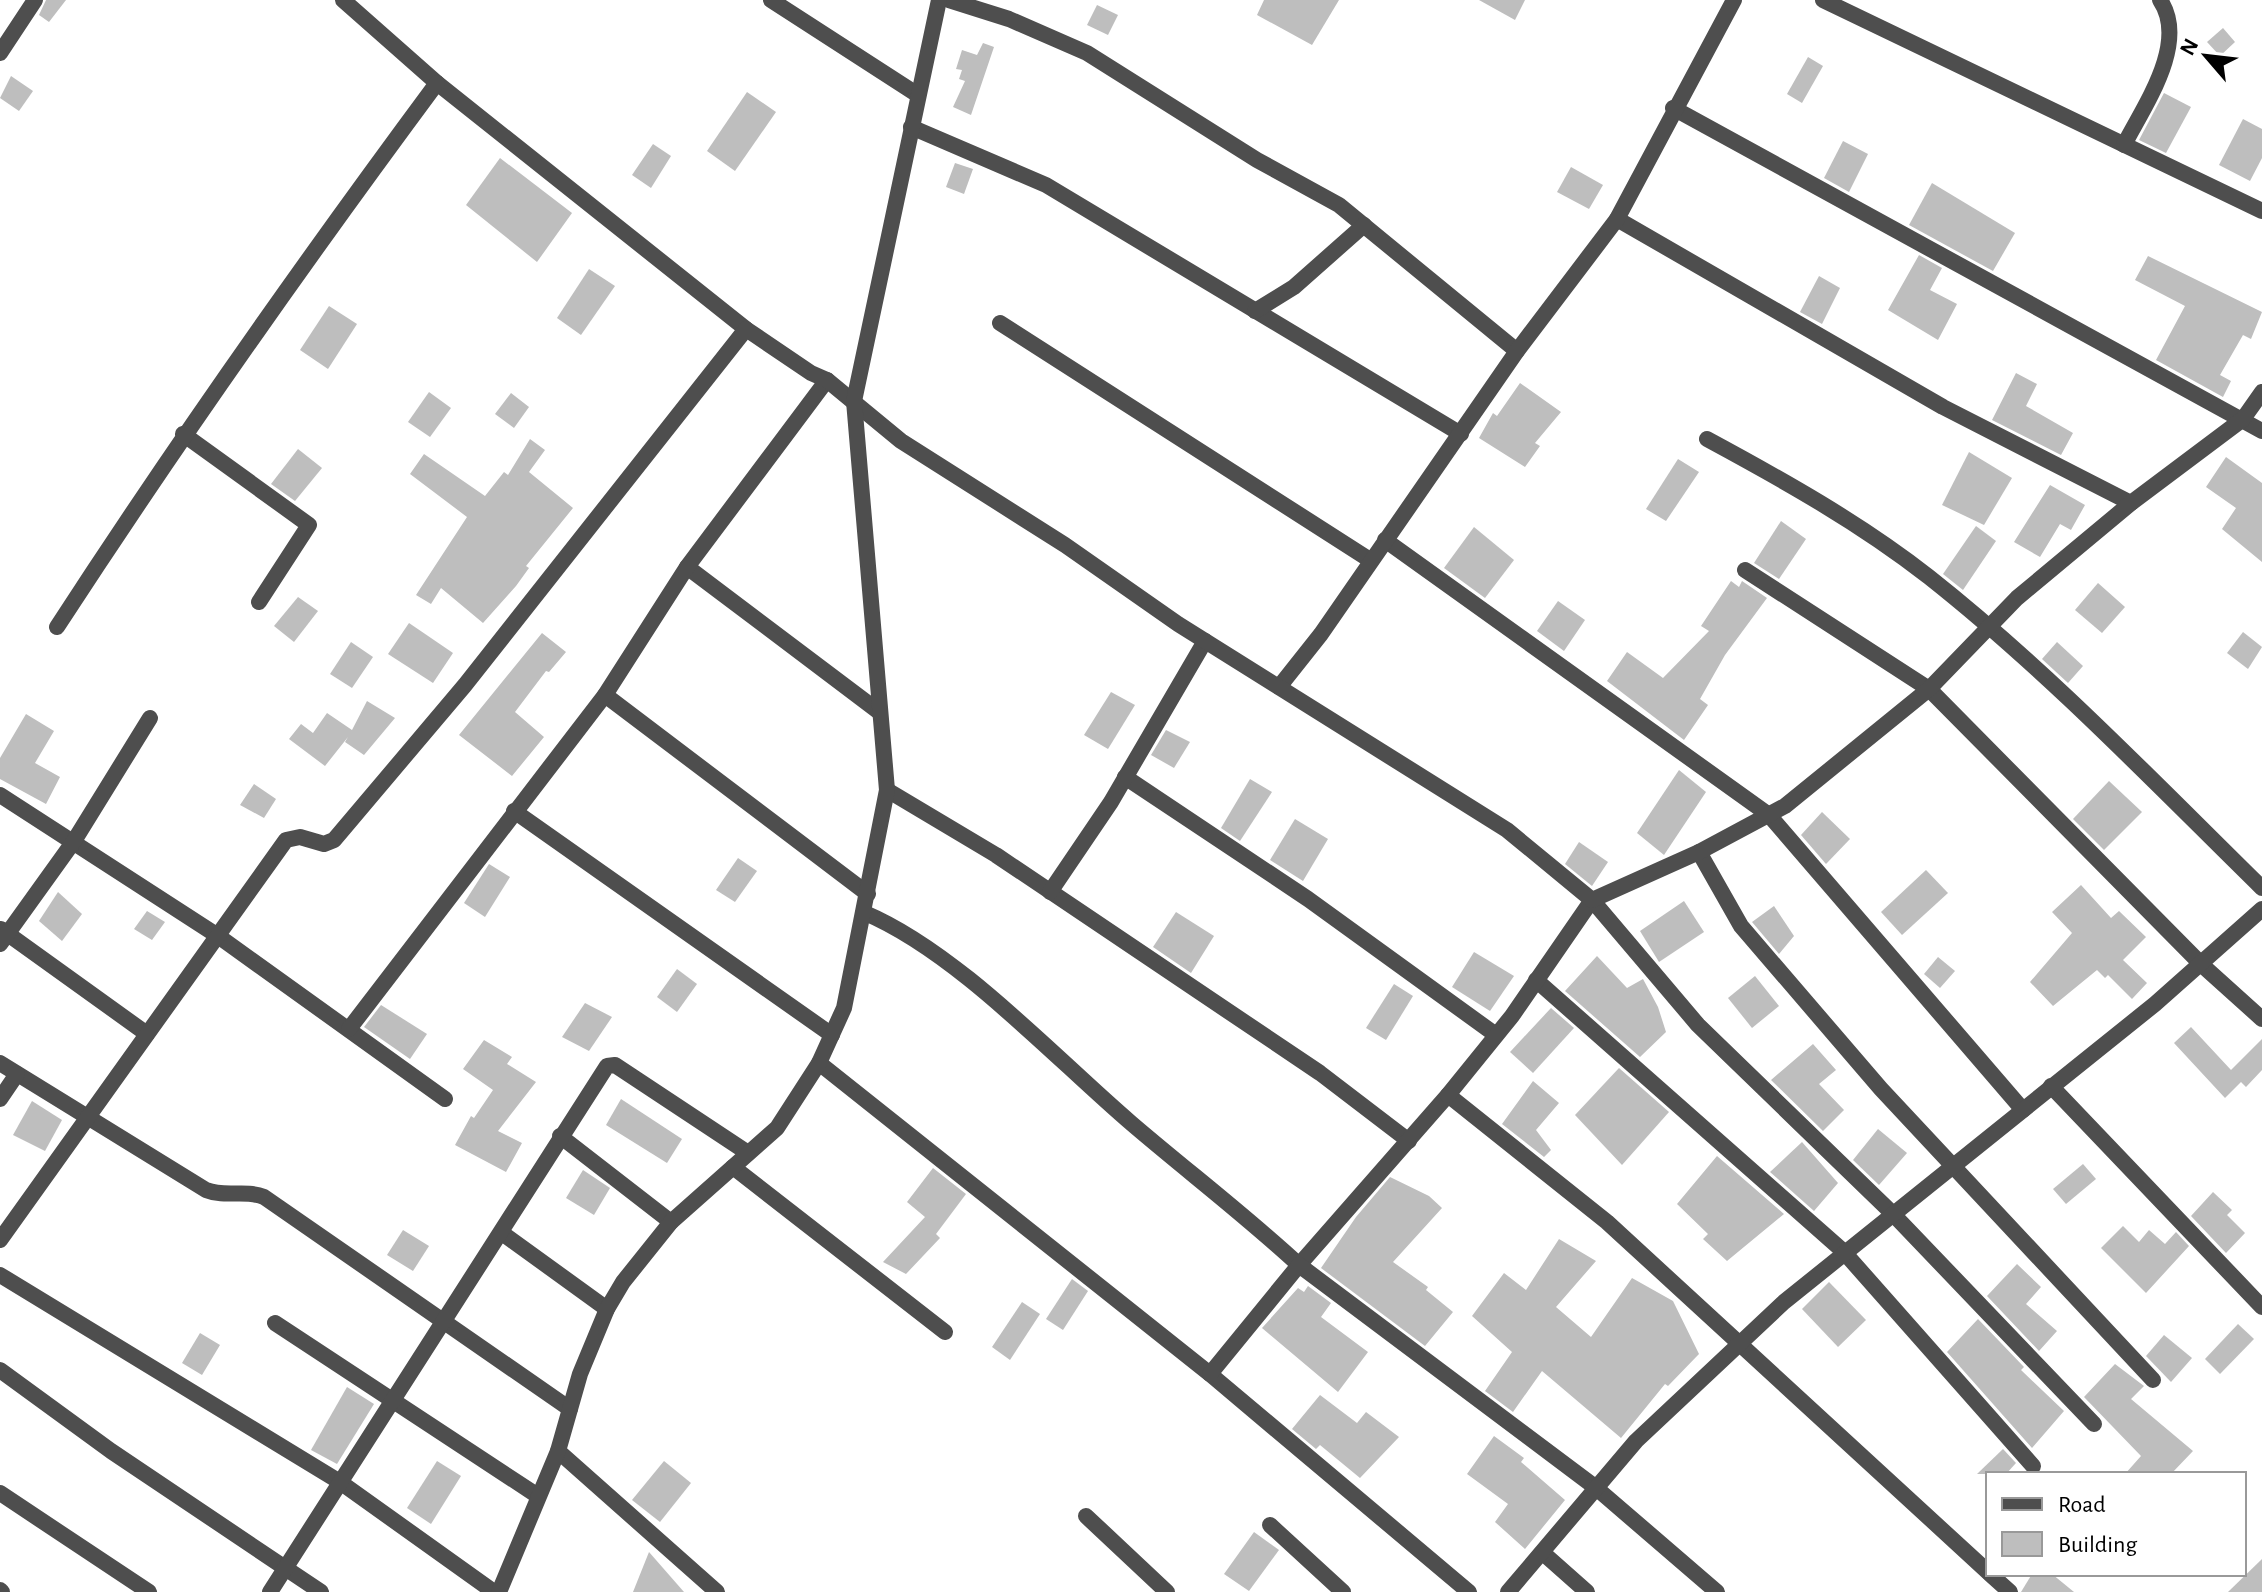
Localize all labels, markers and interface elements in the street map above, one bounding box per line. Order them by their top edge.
north arrow [2166,16,2246,96]
text: N [2176,35,2203,59]
legend [1986,1472,2246,1576]
text: Road [2058,1493,2106,1517]
text: Building [2058,1533,2137,1557]

